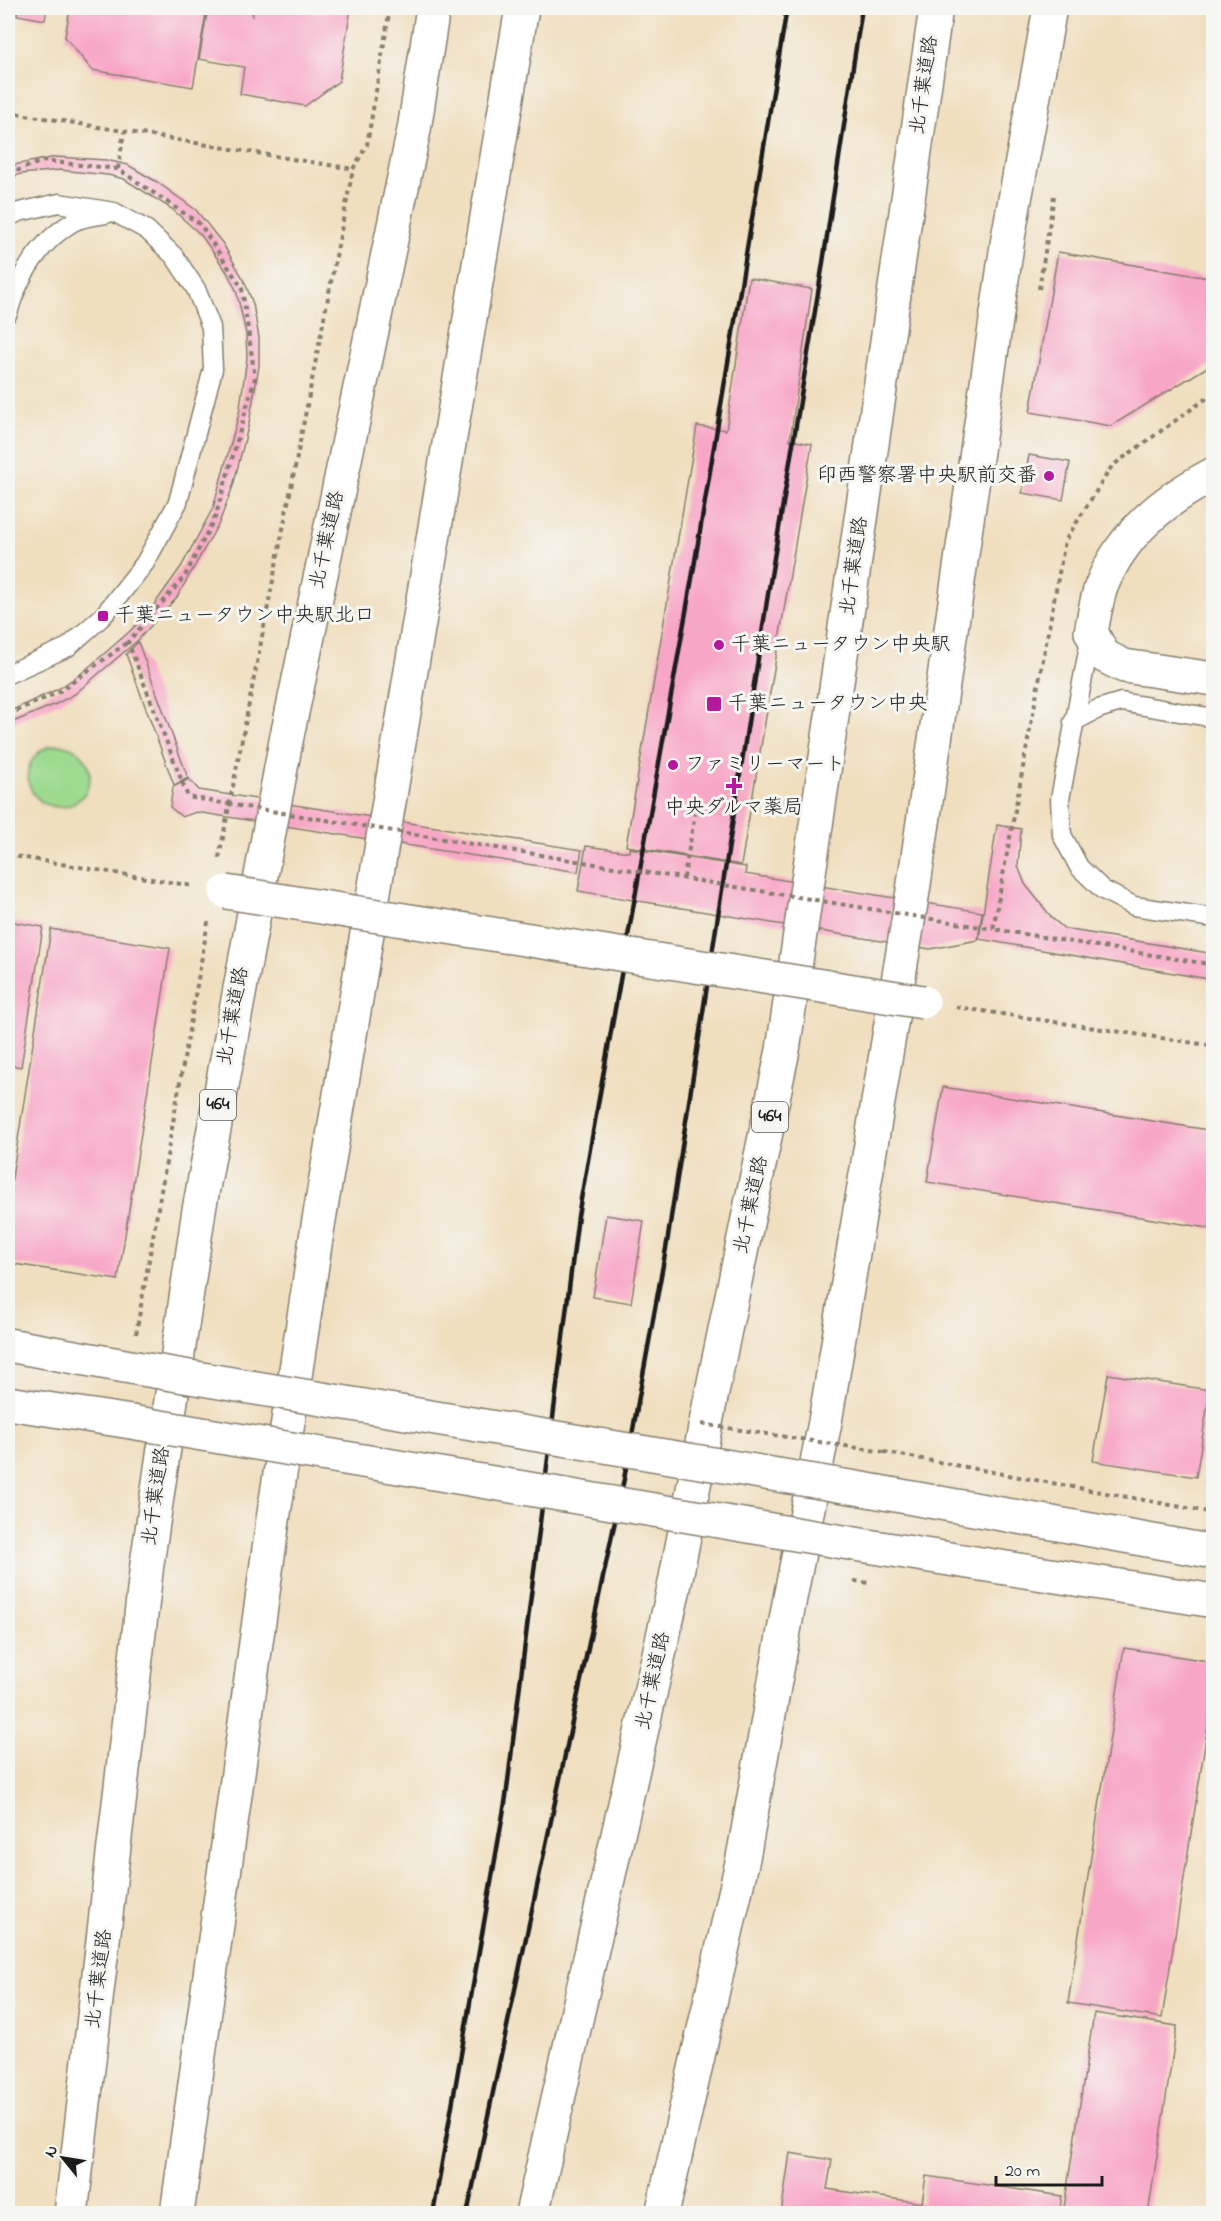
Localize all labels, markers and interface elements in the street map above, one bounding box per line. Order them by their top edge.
street label: 北千葉道路 [904,33,946,137]
place label: 印西警察署中央駅前交番 [817,462,1037,491]
marker: 印西警察署中央駅前交番 [1042,469,1056,483]
street label: 北千葉道路 [303,488,353,592]
street label: 北千葉道路 [834,514,876,618]
place label: 千葉ニュータウン中央駅北口 [115,602,375,631]
marker: 千葉ニュータウン中央駅北口 [96,609,110,623]
place label: 千葉ニュータウン中央駅 [731,631,951,660]
marker: 千葉ニュータウン中央駅 [712,638,726,652]
place label: 千葉ニュータウン中央 [728,690,928,719]
marker: 千葉ニュータウン中央 [705,695,723,713]
place label: ファミリーマート [685,751,845,780]
marker: ファミリーマート [666,758,680,772]
marker: 中央ダルマ薬局 [727,779,741,793]
place label: 中央ダルマ薬局 [665,794,803,823]
street label: 北千葉道路 [211,964,257,1068]
road number: 464 [200,1090,236,1120]
road number: 464 [752,1102,788,1132]
street label: 北千葉道路 [727,1153,777,1257]
street label: 北千葉道路 [136,1444,178,1548]
street label: 北千葉道路 [629,1629,679,1733]
street label: 北千葉道路 [80,1928,120,2030]
north arrow [33,2128,93,2188]
text: N [39,2141,65,2162]
scale bar [996,2149,1102,2187]
text: 20 m [1005,2159,1040,2185]

